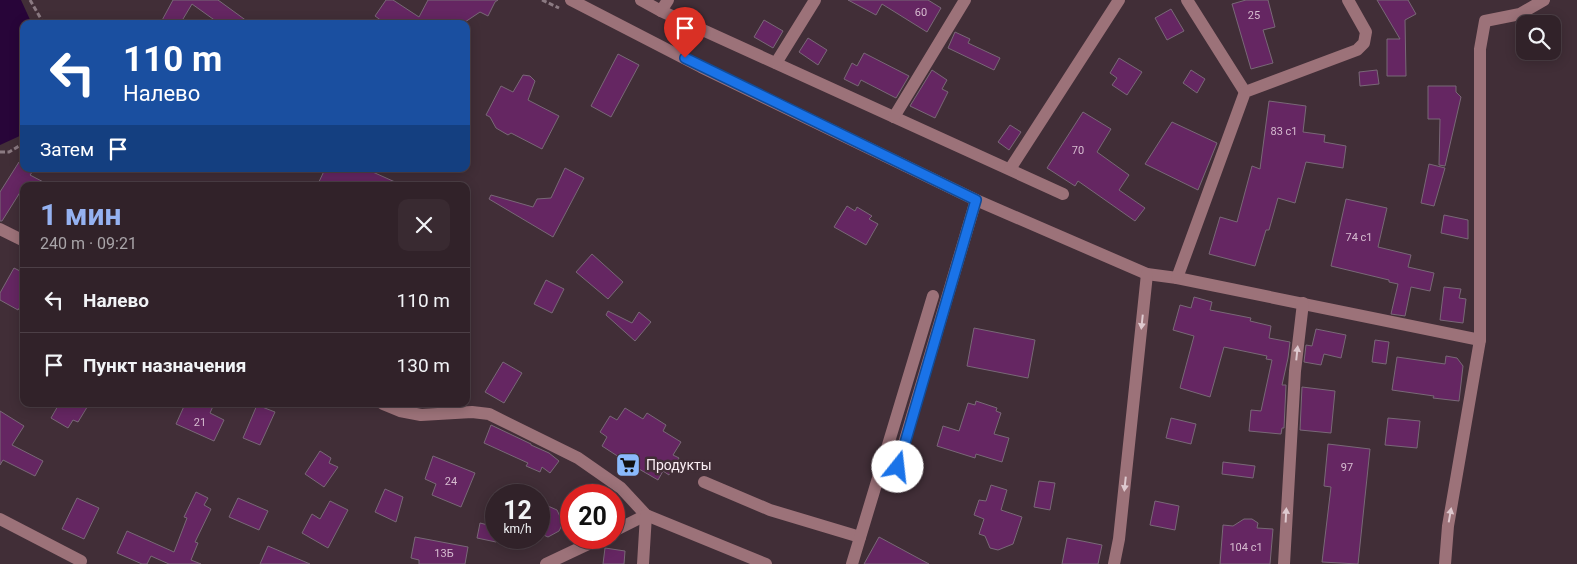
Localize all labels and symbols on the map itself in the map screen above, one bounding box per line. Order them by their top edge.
house number: 60 [915,6,927,19]
pin [664,7,706,58]
house number: 25 [1248,9,1260,22]
house number: 83 с1 [1270,125,1298,138]
house number: 70 [1072,144,1084,157]
house number: 74 с1 [1345,231,1373,244]
one-way arrow [1138,314,1146,330]
one-way arrow [1293,345,1301,361]
house number: 21 [194,416,206,429]
position arrow [871,440,923,492]
supermarket icon: Продукты [615,452,641,478]
place label: Продукты [646,457,712,473]
house number: 97 [1341,461,1353,474]
house number: 24 [445,475,457,488]
one-way arrow [1121,476,1129,492]
speed limit sign: 20 [560,484,625,549]
one-way arrow [1283,507,1291,523]
one-way arrow [1446,507,1454,523]
house number: 104 с1 [1229,541,1263,554]
house number: 13Б [434,547,454,560]

